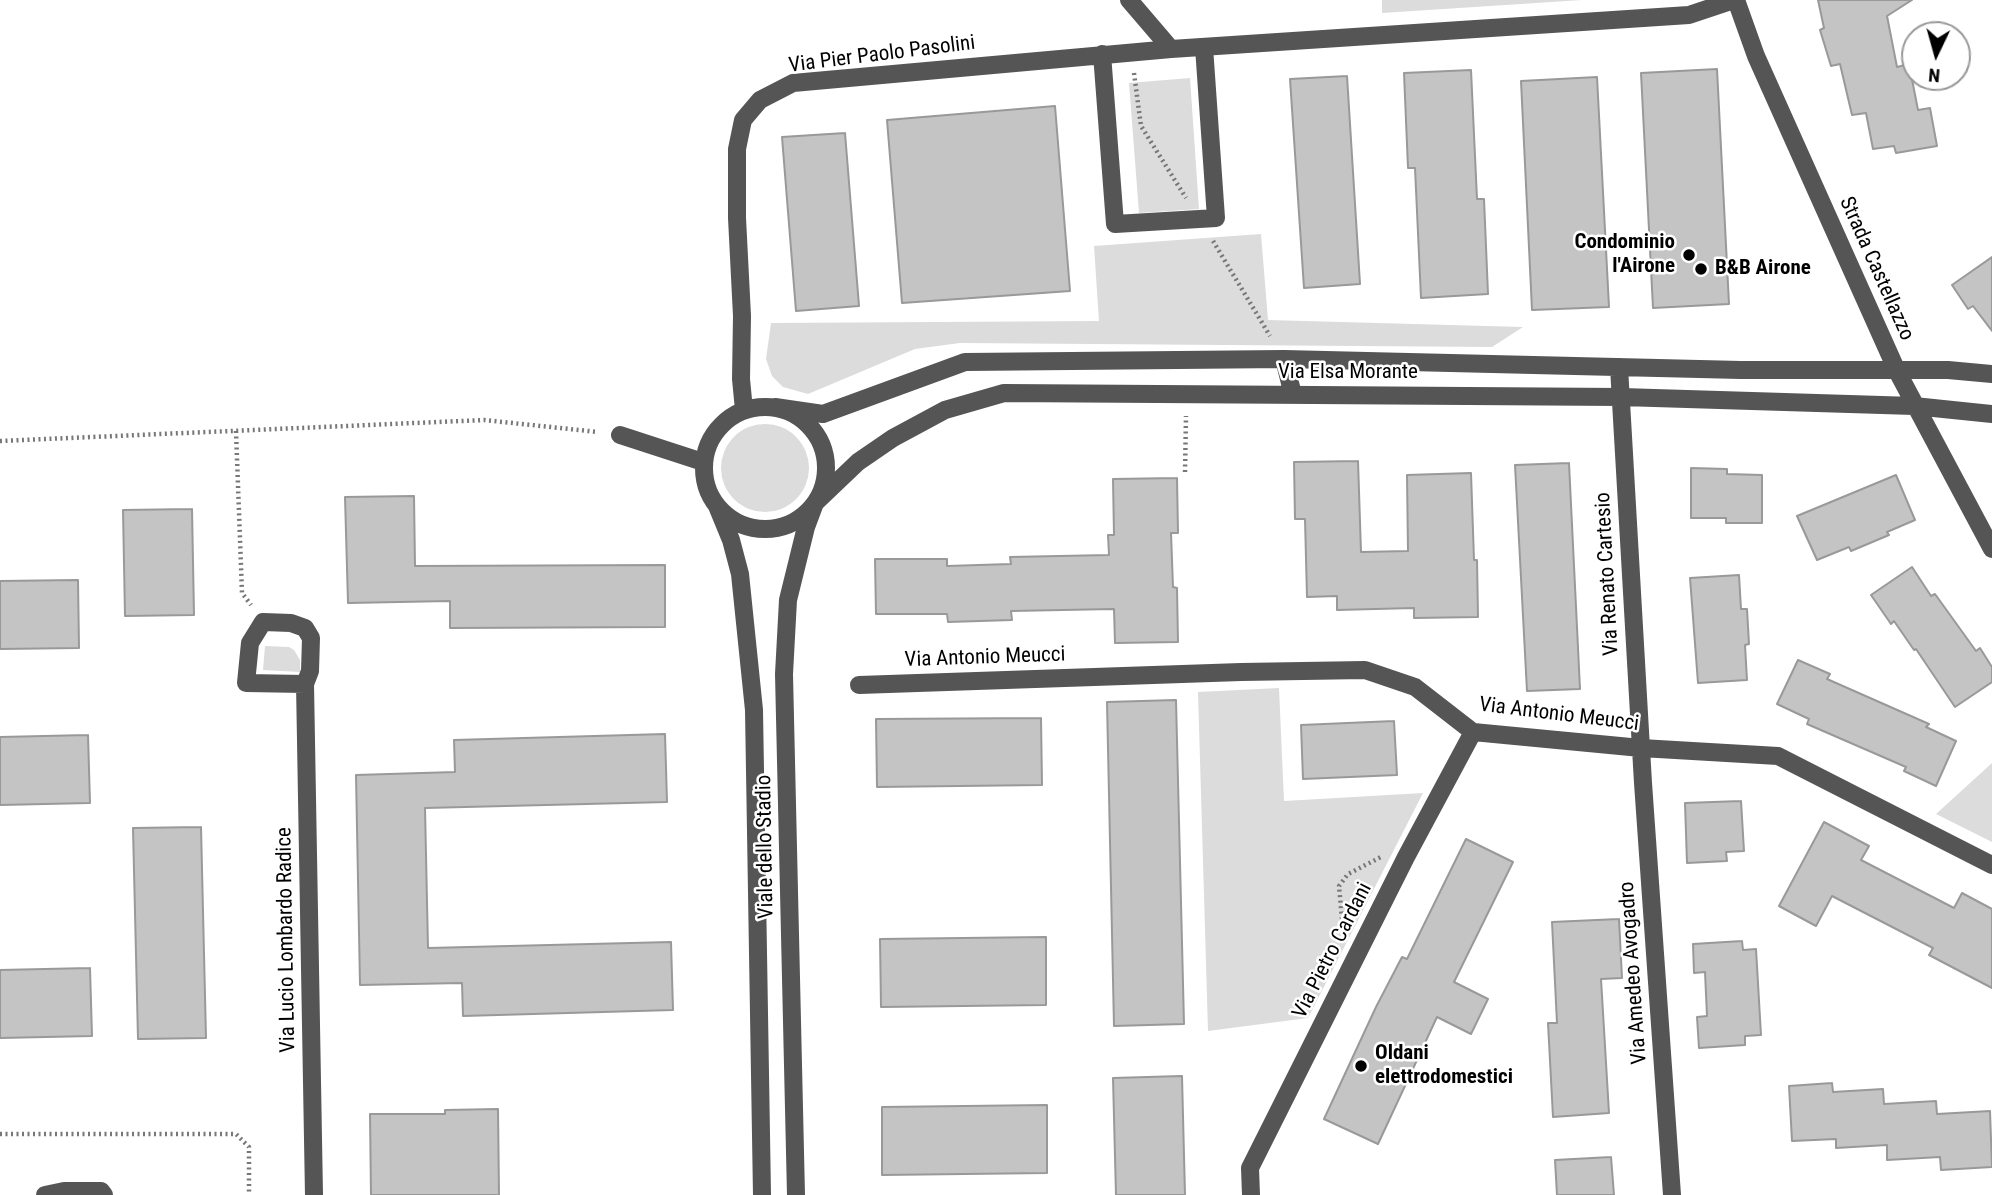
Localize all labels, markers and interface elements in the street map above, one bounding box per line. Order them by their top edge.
north arrow [1901,21,1971,91]
street label: Via Pier Paolo Pasolini [787,31,977,79]
text: N [1928,63,1941,87]
street label: Strada Castellazzo [1833,193,1919,345]
place label: Condominio l'Airone [1574,230,1675,280]
marker: Condominio l'Airone [1681,247,1697,263]
place label: B&B Airone [1715,256,1811,282]
marker: B&B Airone [1693,261,1709,277]
street label: Via Elsa Morante [1278,360,1418,386]
street label: Via Renato Cartesio [1591,491,1625,657]
street label: Via Antonio Meucci [904,643,1066,673]
street label: Via Antonio Meucci [1478,693,1640,737]
street label: Viale dello Stadio [752,775,780,919]
street label: Via Lucio Lombardo Radice [272,827,302,1053]
street label: Via Pietro Cardani [1288,879,1378,1023]
street label: Via Amedeo Avogadro [1615,881,1653,1065]
place label: Oldani elettrodomestici [1375,1041,1513,1091]
marker: Oldani elettrodomestici [1353,1058,1369,1074]

